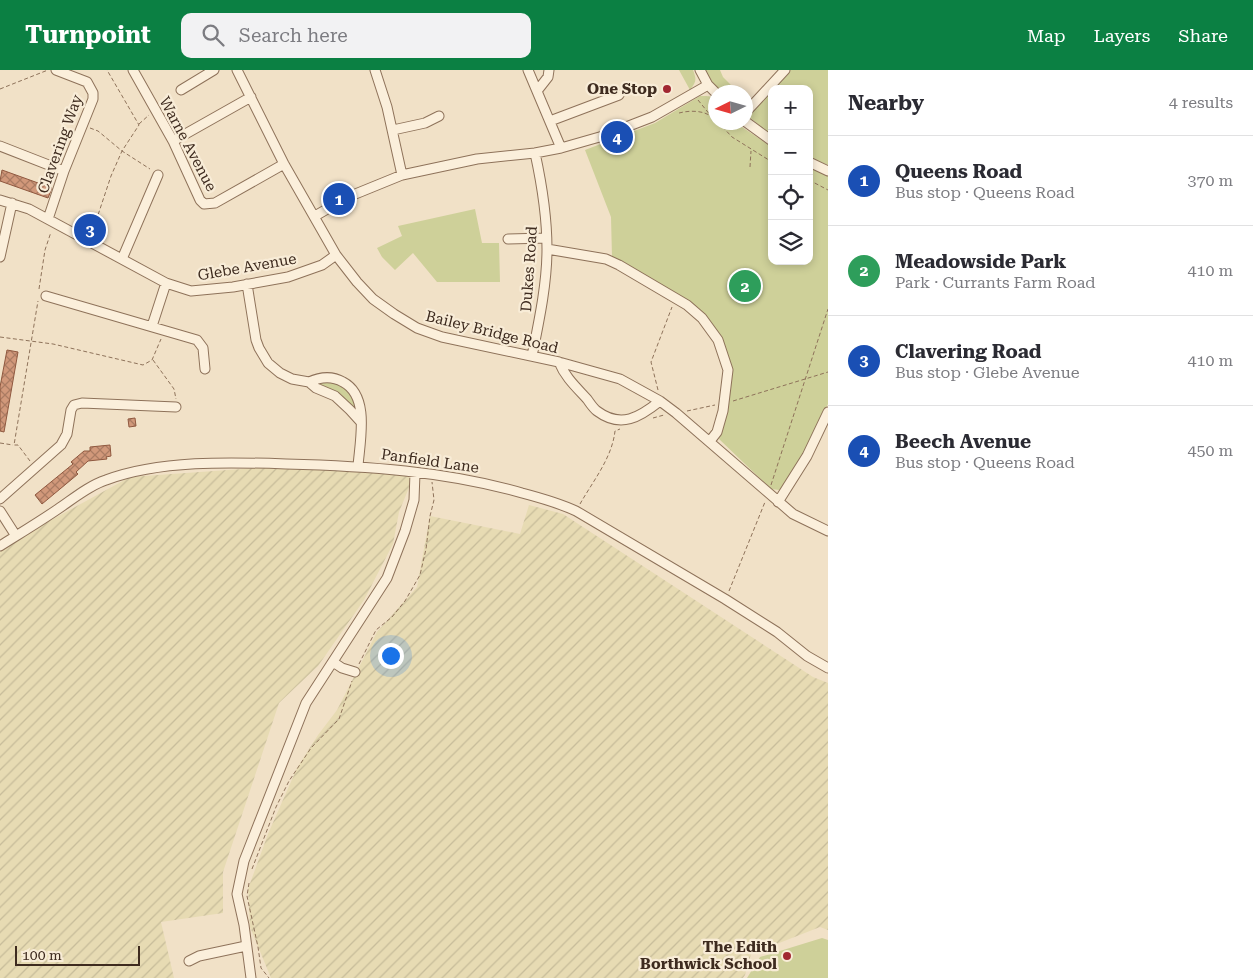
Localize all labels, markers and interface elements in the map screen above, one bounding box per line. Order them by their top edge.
search box [181,13,531,58]
text: Turnpoint [25,21,151,49]
icon: search [199,21,227,49]
text: Search here [239,24,348,47]
text: Map [1027,25,1066,46]
text: Layers [1094,25,1150,46]
text: Share [1178,25,1228,46]
place label: One Stop [587,80,657,98]
marker: One Stop [661,83,673,95]
north arrow [708,85,753,130]
map controls [768,85,813,265]
button: + [768,85,813,130]
text: Nearby [848,91,924,115]
street label: Clavering Way [34,92,86,196]
text: 4 results [1169,93,1233,112]
street label: Warne Avenue [156,94,220,194]
pin: 4 [601,118,633,156]
button: − [768,130,813,175]
text: Queens Road [895,160,1022,183]
text: 1 [860,171,868,190]
text: 370 m [1187,171,1233,190]
button: locate [768,175,813,220]
pin: 1 [323,180,355,218]
text: Bus stop · Queens Road [895,183,1075,202]
pin: 3 [74,211,106,249]
button: layers [768,220,813,265]
street label: Dukes Road [517,225,541,313]
street label: Glebe Avenue [196,249,298,285]
text: Meadowside Park [895,250,1066,273]
text: 2 [860,261,868,280]
text: 410 m [1187,261,1233,280]
pin: 2 [729,267,761,305]
text: Park · Currants Farm Road [895,273,1096,292]
street label: Bailey Bridge Road [424,307,560,357]
text: Clavering Road [895,340,1041,363]
text: 3 [860,351,868,370]
text: 410 m [1187,351,1233,370]
text: Bus stop · Glebe Avenue [895,363,1079,382]
text: Beech Avenue [895,430,1031,453]
text: 4 [860,441,868,460]
text: 450 m [1187,441,1233,460]
street label: Panfield Lane [380,445,480,477]
text: Bus stop · Queens Road [895,453,1075,472]
your location [378,643,404,669]
place label: The Edith Borthwick School [640,938,777,973]
scale bar [15,943,140,966]
text: 100 m [22,947,62,963]
marker: The Edith Borthwick School [781,950,793,962]

